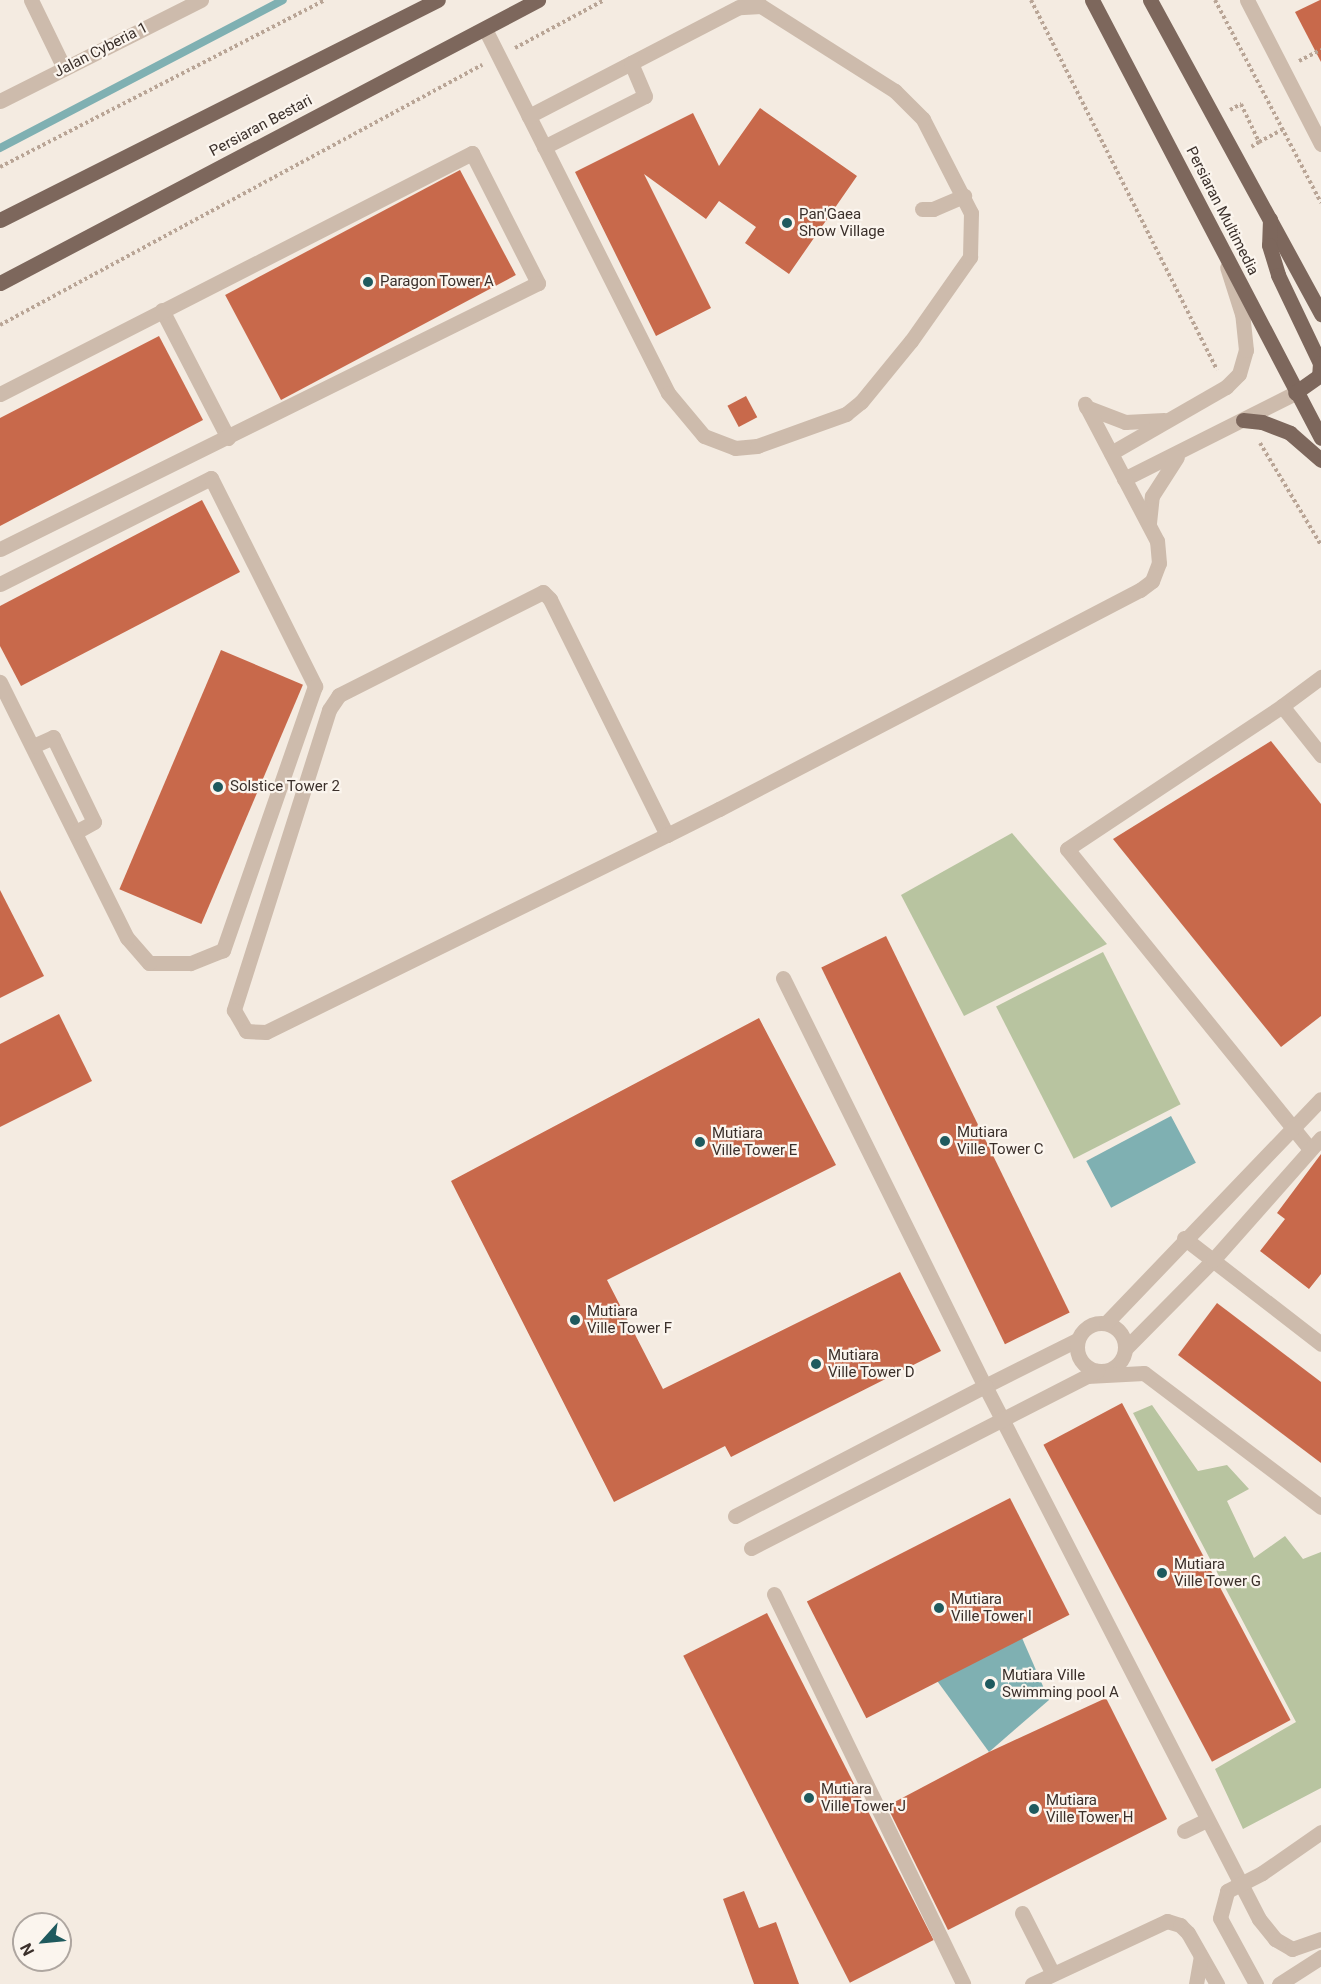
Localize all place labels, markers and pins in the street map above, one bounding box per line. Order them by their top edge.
place label: Pan'Gaea Show Village [799,205,885,240]
marker: Pan'Gaea Show Village [780,216,794,230]
place label: Paragon Tower A [380,273,494,291]
marker: Paragon Tower A [361,275,375,289]
place label: Solstice Tower 2 [230,778,340,796]
marker: Solstice Tower 2 [211,780,225,794]
place label: Mutiara Ville Tower C [957,1123,1044,1158]
place label: Mutiara Ville Tower E [712,1124,798,1159]
marker: Mutiara Ville Tower C [938,1134,952,1148]
marker: Mutiara Ville Tower E [693,1135,707,1149]
place label: Mutiara Ville Tower F [587,1302,672,1337]
marker: Mutiara Ville Tower F [568,1313,582,1327]
place label: Mutiara Ville Tower D [828,1346,915,1381]
marker: Mutiara Ville Tower D [809,1357,823,1371]
place label: Mutiara Ville Tower G [1174,1555,1261,1590]
marker: Mutiara Ville Tower G [1155,1566,1169,1580]
place label: Mutiara Ville Tower I [951,1590,1032,1625]
marker: Mutiara Ville Tower I [932,1601,946,1615]
place label: Mutiara Ville Swimming pool A [1002,1666,1119,1701]
marker: Mutiara Ville Swimming pool A [983,1677,997,1691]
place label: Mutiara Ville Tower J [821,1780,906,1815]
marker: Mutiara Ville Tower J [802,1791,816,1805]
place label: Mutiara Ville Tower H [1046,1791,1134,1826]
marker: Mutiara Ville Tower H [1027,1802,1041,1816]

